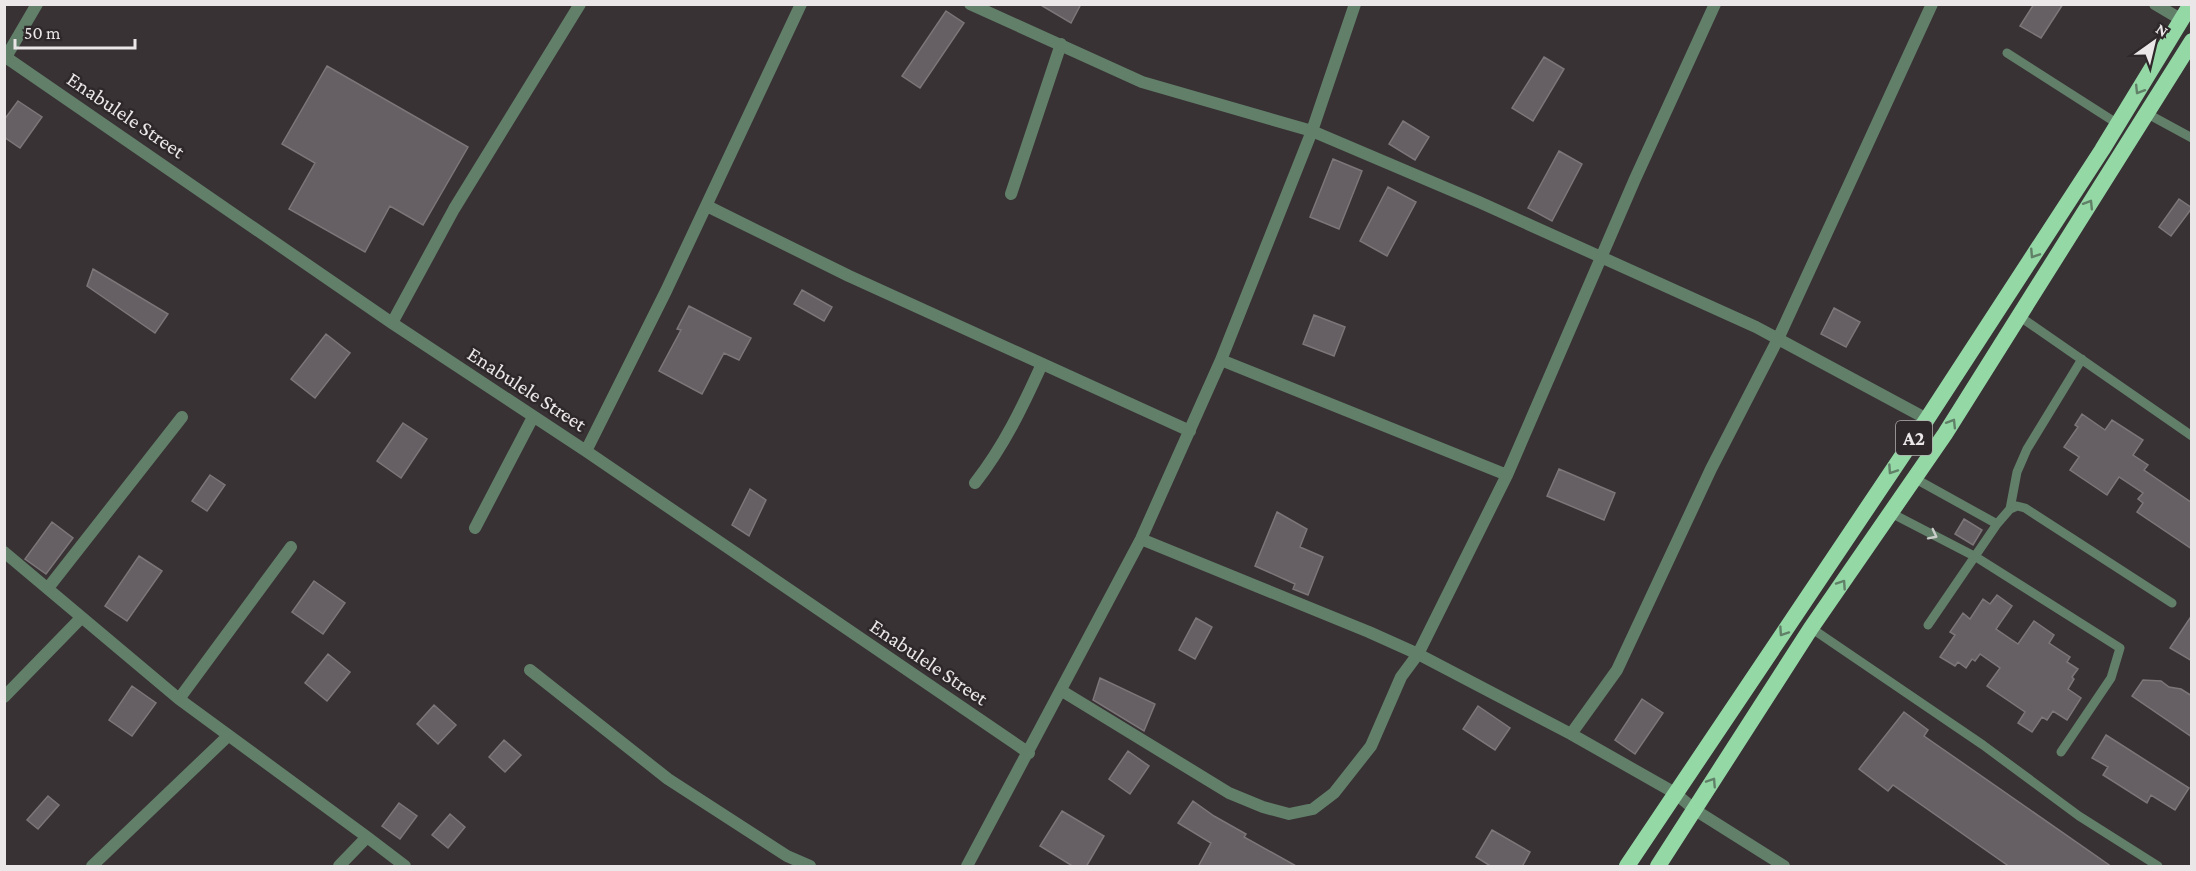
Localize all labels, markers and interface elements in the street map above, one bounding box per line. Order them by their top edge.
scale bar [15,12,135,50]
north arrow [2124,12,2184,72]
text: N [2153,20,2171,40]
text: 50 m [24,23,61,43]
street label: Enabulele Street [63,67,190,164]
one-way arrow [2134,84,2146,94]
one-way arrow [2082,200,2094,210]
one-way arrow [2030,248,2041,259]
street label: Enabulele Street [463,342,592,437]
one-way arrow [1945,419,1957,429]
road number: A2 [1896,421,1932,455]
one-way arrow [1888,464,1899,475]
one-way arrow [1927,528,1938,539]
one-way arrow [1835,579,1846,590]
street label: Enabulele Street [866,614,993,711]
one-way arrow [1779,626,1791,636]
one-way arrow [1705,778,1717,788]

